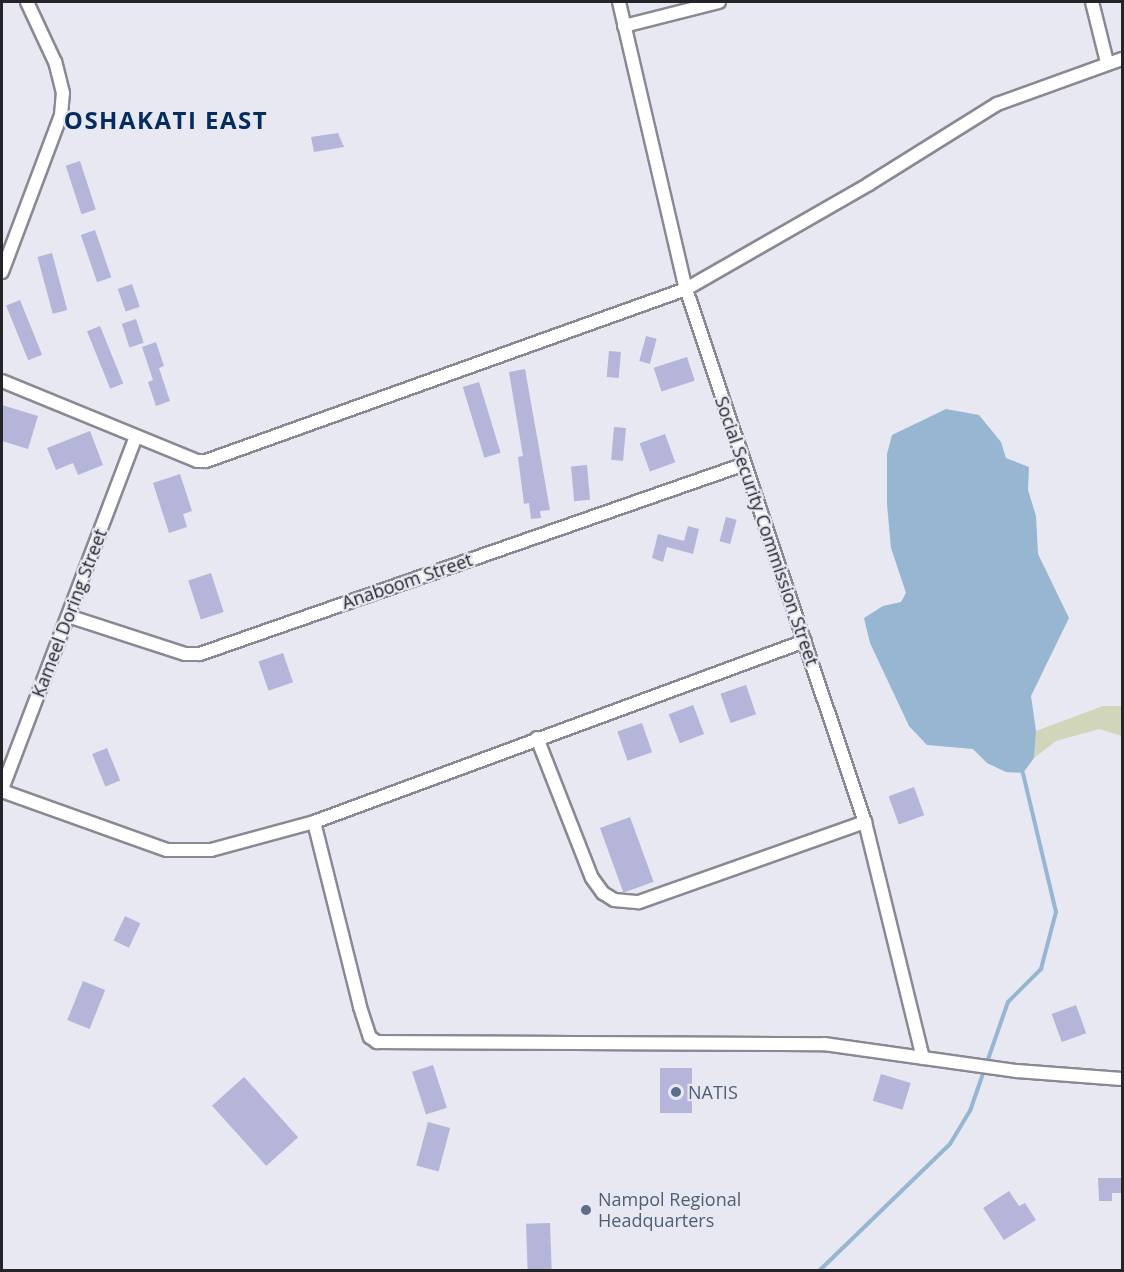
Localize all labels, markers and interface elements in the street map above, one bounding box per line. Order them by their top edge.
district label: OSHAKATI EAST [64,106,268,134]
street label: Social Security Commission Street [711,394,823,668]
street label: Kameel Doring Street [27,526,111,700]
street label: Anaboom Street [339,549,475,613]
place label: NATIS [688,1081,738,1103]
marker: NATIS [669,1085,683,1099]
place label: Nampol Regional Headquarters [598,1189,741,1232]
marker: Nampol Regional Headquarters [579,1203,593,1217]

